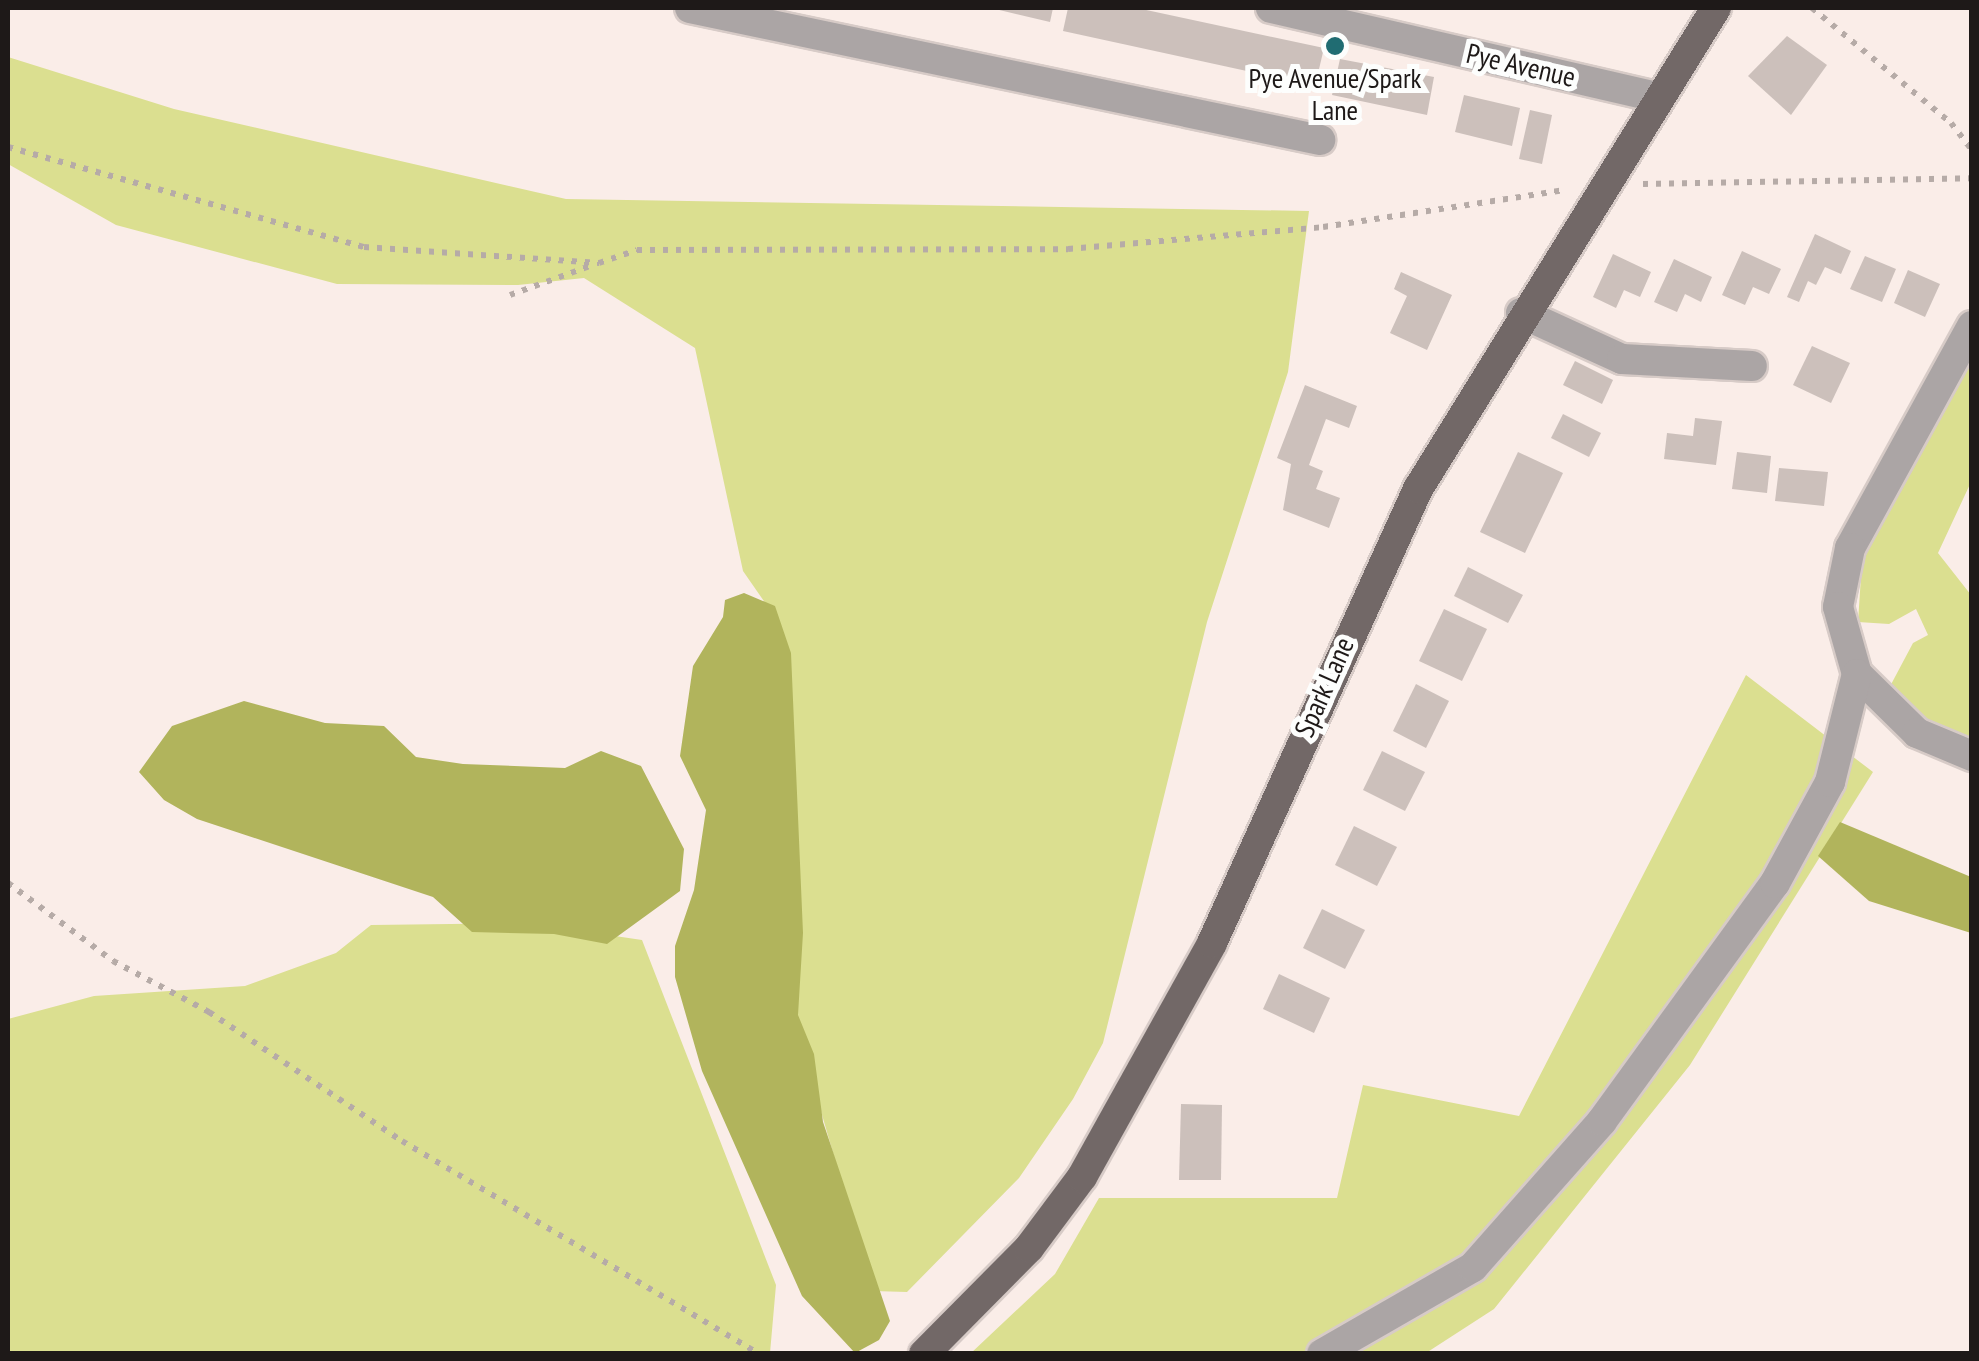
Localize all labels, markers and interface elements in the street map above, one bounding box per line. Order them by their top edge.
marker: Pye Avenue/Spark Lane [1324,35,1346,57]
street label: Pye Avenue [1463,36,1579,94]
place label: Pye Avenue/Spark Lane [1248,61,1422,127]
street label: Spark Lane [1287,632,1361,742]

